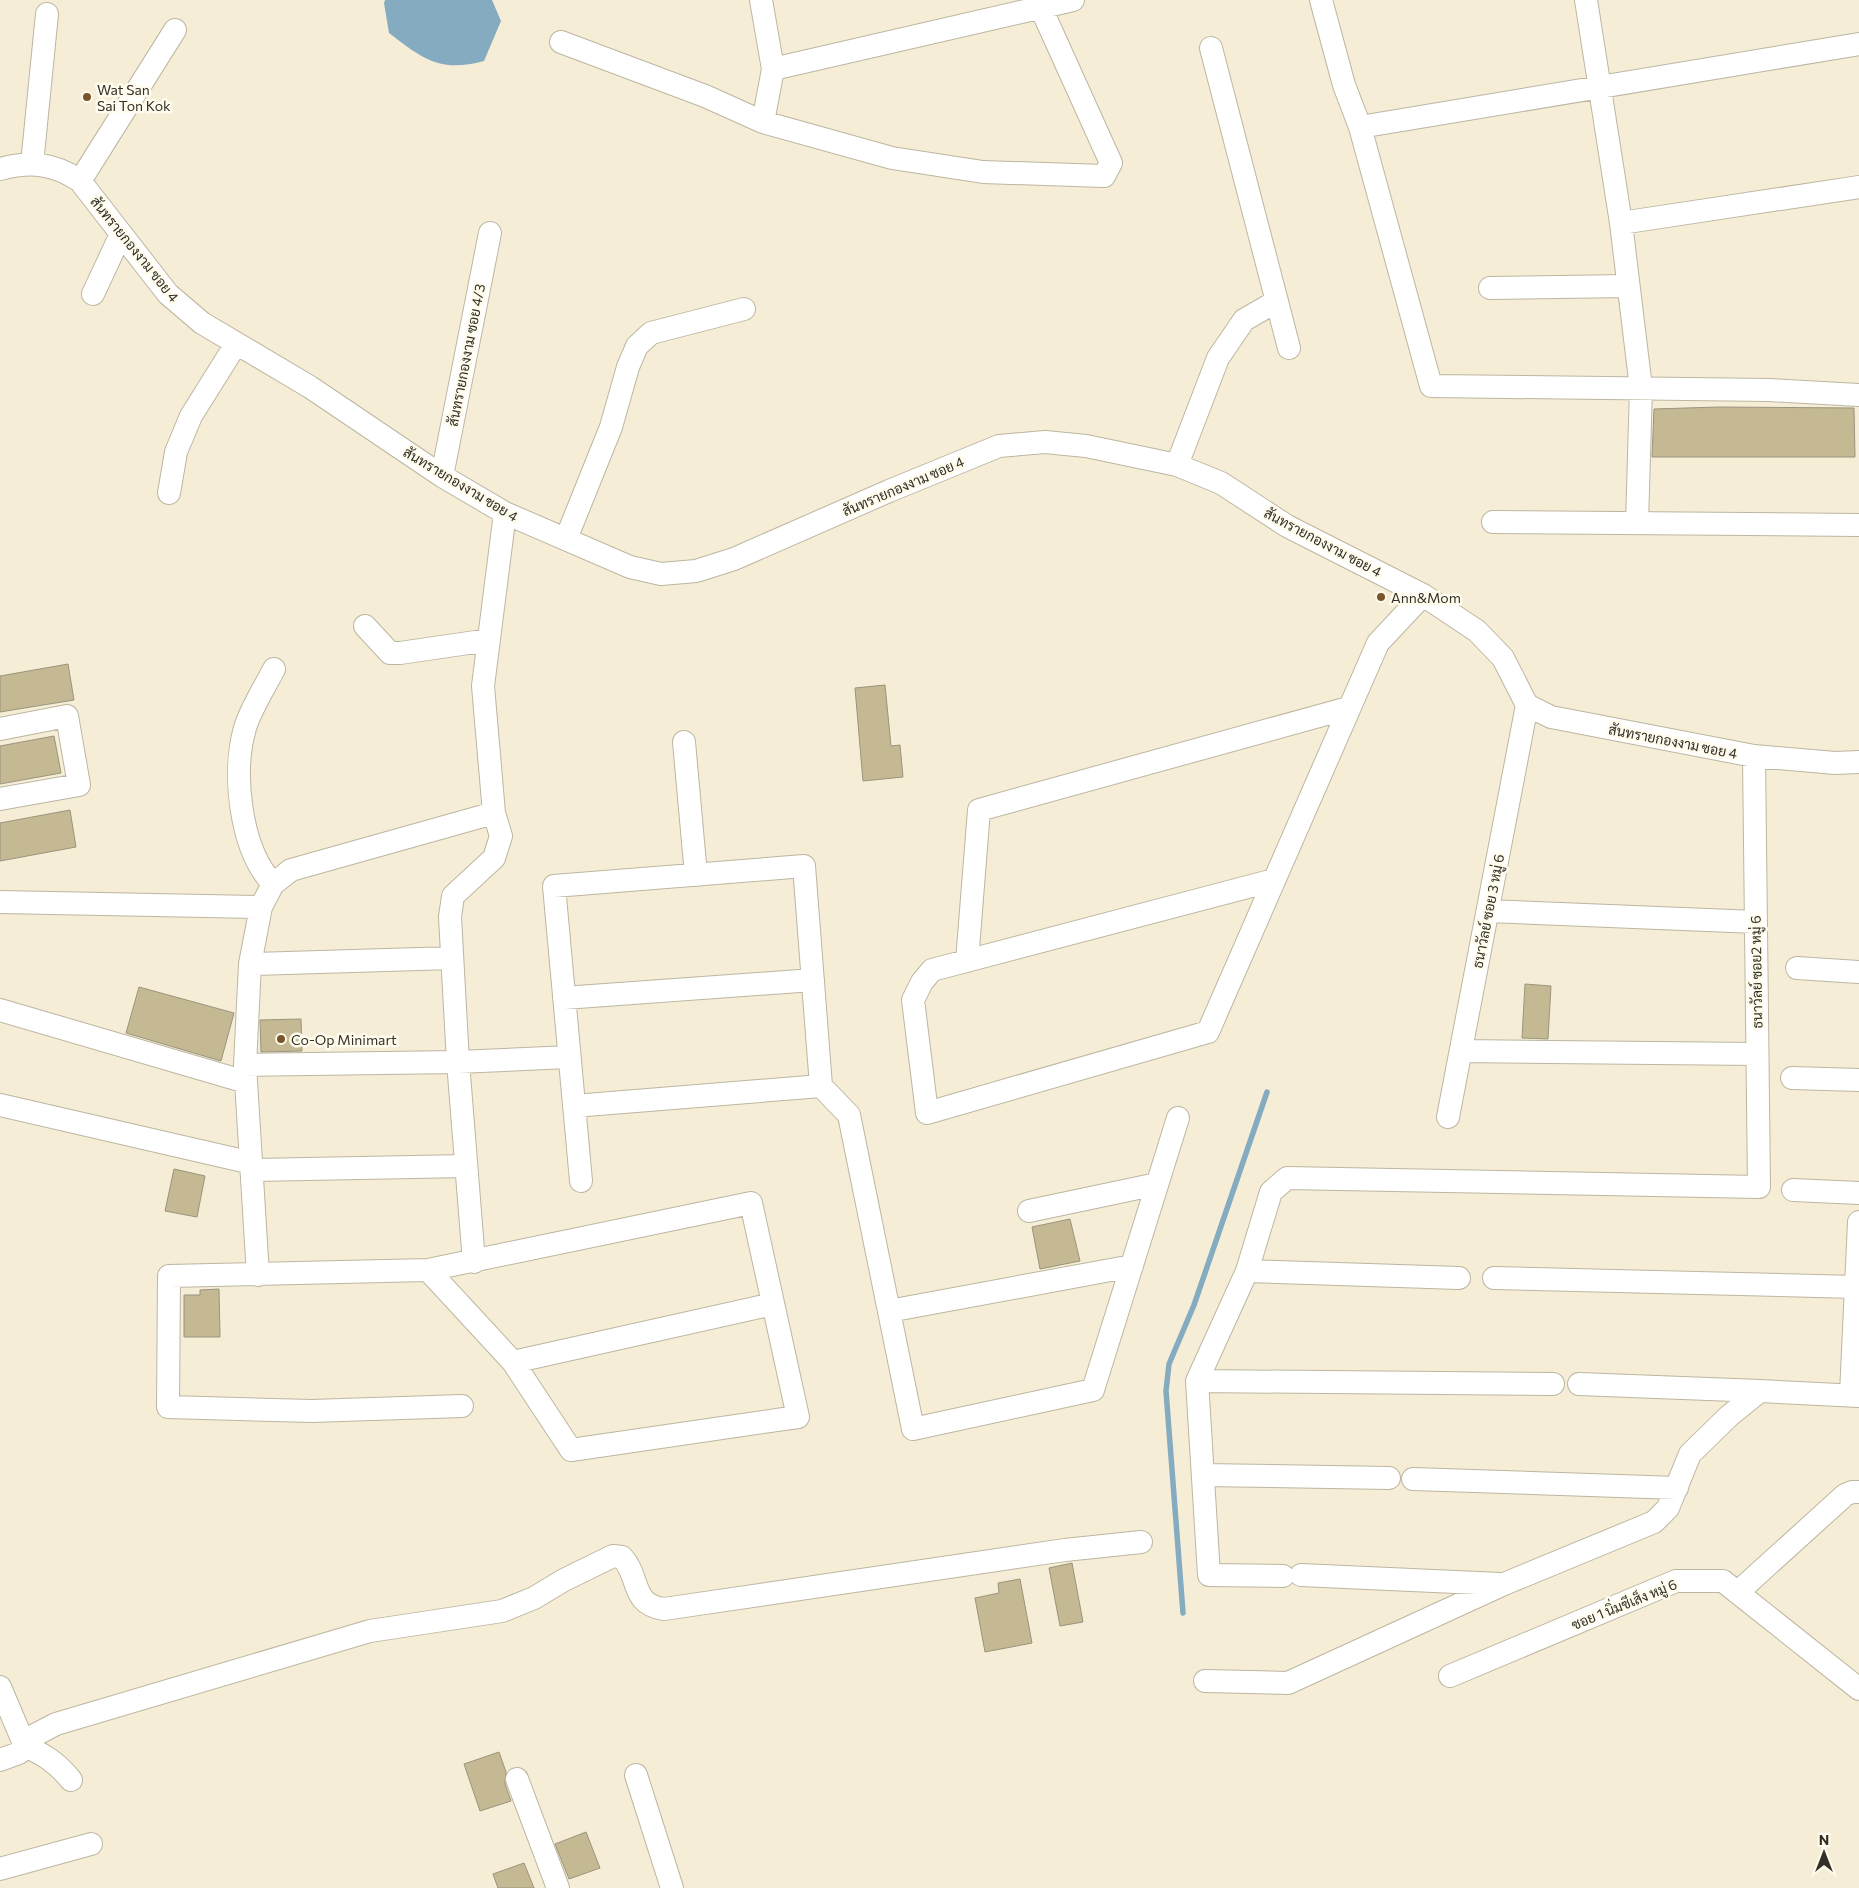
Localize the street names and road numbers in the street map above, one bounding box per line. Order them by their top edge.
street label: สันทรายกองงาม ซอย 4 [87,193,183,306]
street label: สันทรายกองงาม ซอย 4/3 [444,282,488,428]
street label: สันทรายกองงาม ซอย 4 [401,443,522,525]
street label: สันทรายกองงาม ซอย 4 [839,452,967,519]
street label: สันทรายกองงาม ซอย 4 [1261,504,1385,580]
street label: สันทรายกองงาม ซอย 4 [1607,720,1739,762]
street label: ธนาวัลย์ ซอย 3 หมู่ 6 [1469,852,1509,970]
street label: ธนาวัลย์ ซอย2 หมู่ 6 [1747,915,1767,1029]
street label: ซอย 1 นิ่มซีเส็ง หมู่ 6 [1568,1573,1680,1635]

